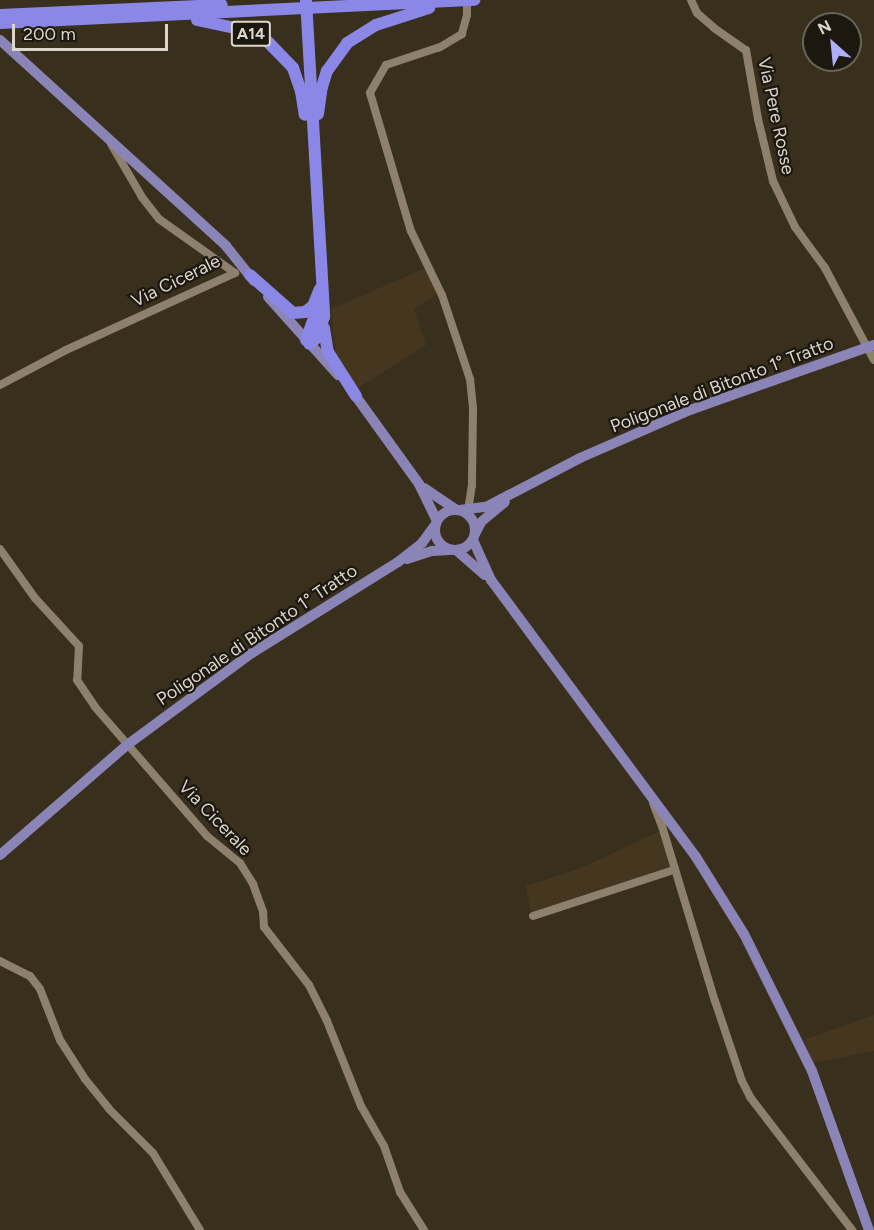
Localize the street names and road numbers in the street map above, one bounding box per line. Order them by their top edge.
road number: A14 [230,21,272,47]
street label: Via Pere Rosse [753,56,799,176]
street label: Via Cicerale [128,250,224,312]
street label: Poligonale di Bitonto 1° Tratto [607,332,837,438]
street label: Poligonale di Bitonto 1° Tratto [153,560,361,710]
street label: Via Cicerale [174,776,256,860]

